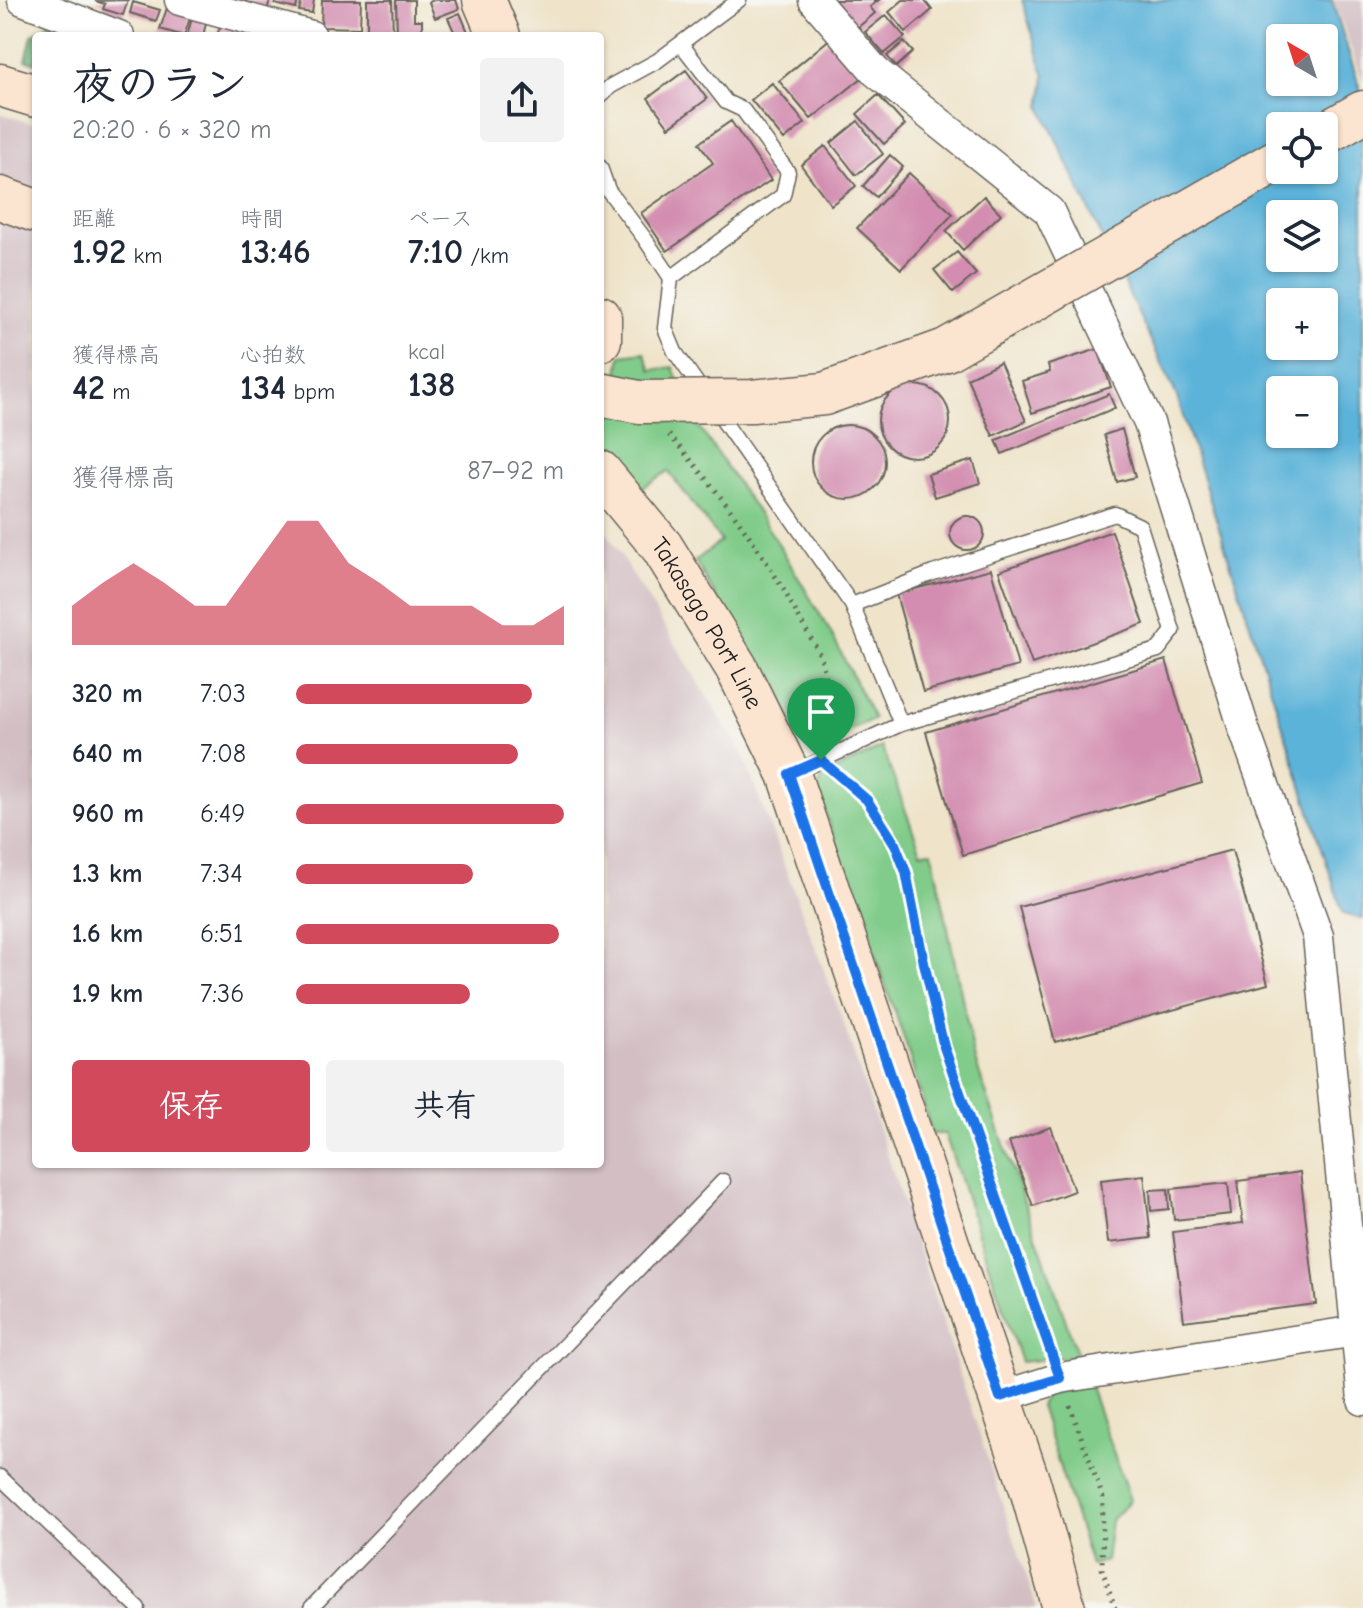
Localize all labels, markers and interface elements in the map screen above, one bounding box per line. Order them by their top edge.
north arrow [1266,24,1338,96]
map controls [1266,24,1338,448]
button: share [480,58,564,142]
text: 夜のラン [72,59,248,110]
button: locate [1266,112,1338,184]
text: 20:20 · 6 × 320 m [72,115,272,145]
button: layers [1266,200,1338,272]
text: 距離 [72,206,116,232]
text: 時間 [240,206,284,232]
text: ペース [408,206,473,232]
text: 1.92 [72,232,126,272]
text: 13:46 [240,232,311,272]
text: 7:10 [408,232,463,272]
text: km [126,243,162,269]
text: /km [463,243,509,269]
button: + [1266,288,1338,360]
text: kcal [408,339,445,365]
text: 獲得標高 [72,342,160,368]
text: 心拍数 [240,342,306,368]
text: 138 [408,365,456,405]
text: 42 [72,368,105,408]
text: 134 [240,368,286,408]
button: − [1266,376,1338,448]
text: m [105,379,130,405]
text: bpm [286,379,335,405]
text: 87–92 m [467,456,564,486]
text: 獲得標高 [72,463,176,493]
street label: Takasago Port Line [646,532,768,713]
pin [787,678,855,760]
text: 320 m [72,679,143,709]
text: 7:03 [200,679,246,709]
icon: arrive [799,690,843,734]
text: 640 m [72,739,143,769]
text: 7:08 [200,739,246,769]
text: 960 m [72,799,144,829]
text: 6:49 [200,799,245,829]
text: 1.3 km [72,859,142,889]
text: 7:34 [200,859,243,889]
text: 1.6 km [72,919,143,949]
text: 6:51 [200,919,243,949]
text: 1.9 km [72,979,143,1009]
text: 7:36 [200,979,244,1009]
button: 保存 [72,1060,310,1152]
button: 共有 [326,1060,564,1152]

